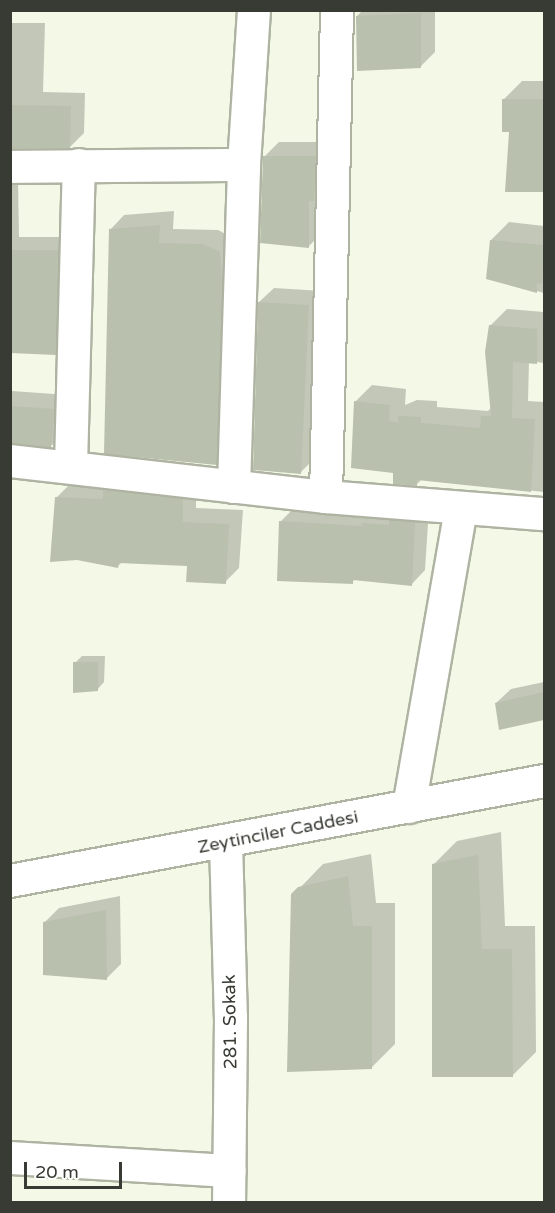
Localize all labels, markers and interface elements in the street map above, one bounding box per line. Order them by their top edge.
street label: Zeytinciler Caddesi [196,806,360,858]
street label: 281. Sokak [218,974,242,1070]
scale bar [27,1150,124,1188]
text: 20 m [35,1161,79,1183]

